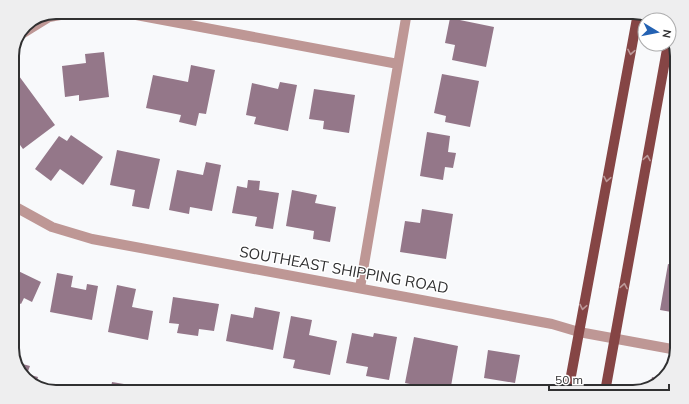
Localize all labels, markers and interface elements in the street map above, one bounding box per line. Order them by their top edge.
north arrow [637,12,677,52]
text: N [659,28,674,39]
one-way arrow [628,49,636,55]
one-way arrow [642,155,651,161]
one-way arrow [604,176,612,183]
street label: SOUTHEAST SHIPPING ROAD [238,242,450,297]
one-way arrow [619,283,628,289]
one-way arrow [580,304,588,310]
scale bar [549,366,669,392]
text: 50 m [555,372,583,387]

